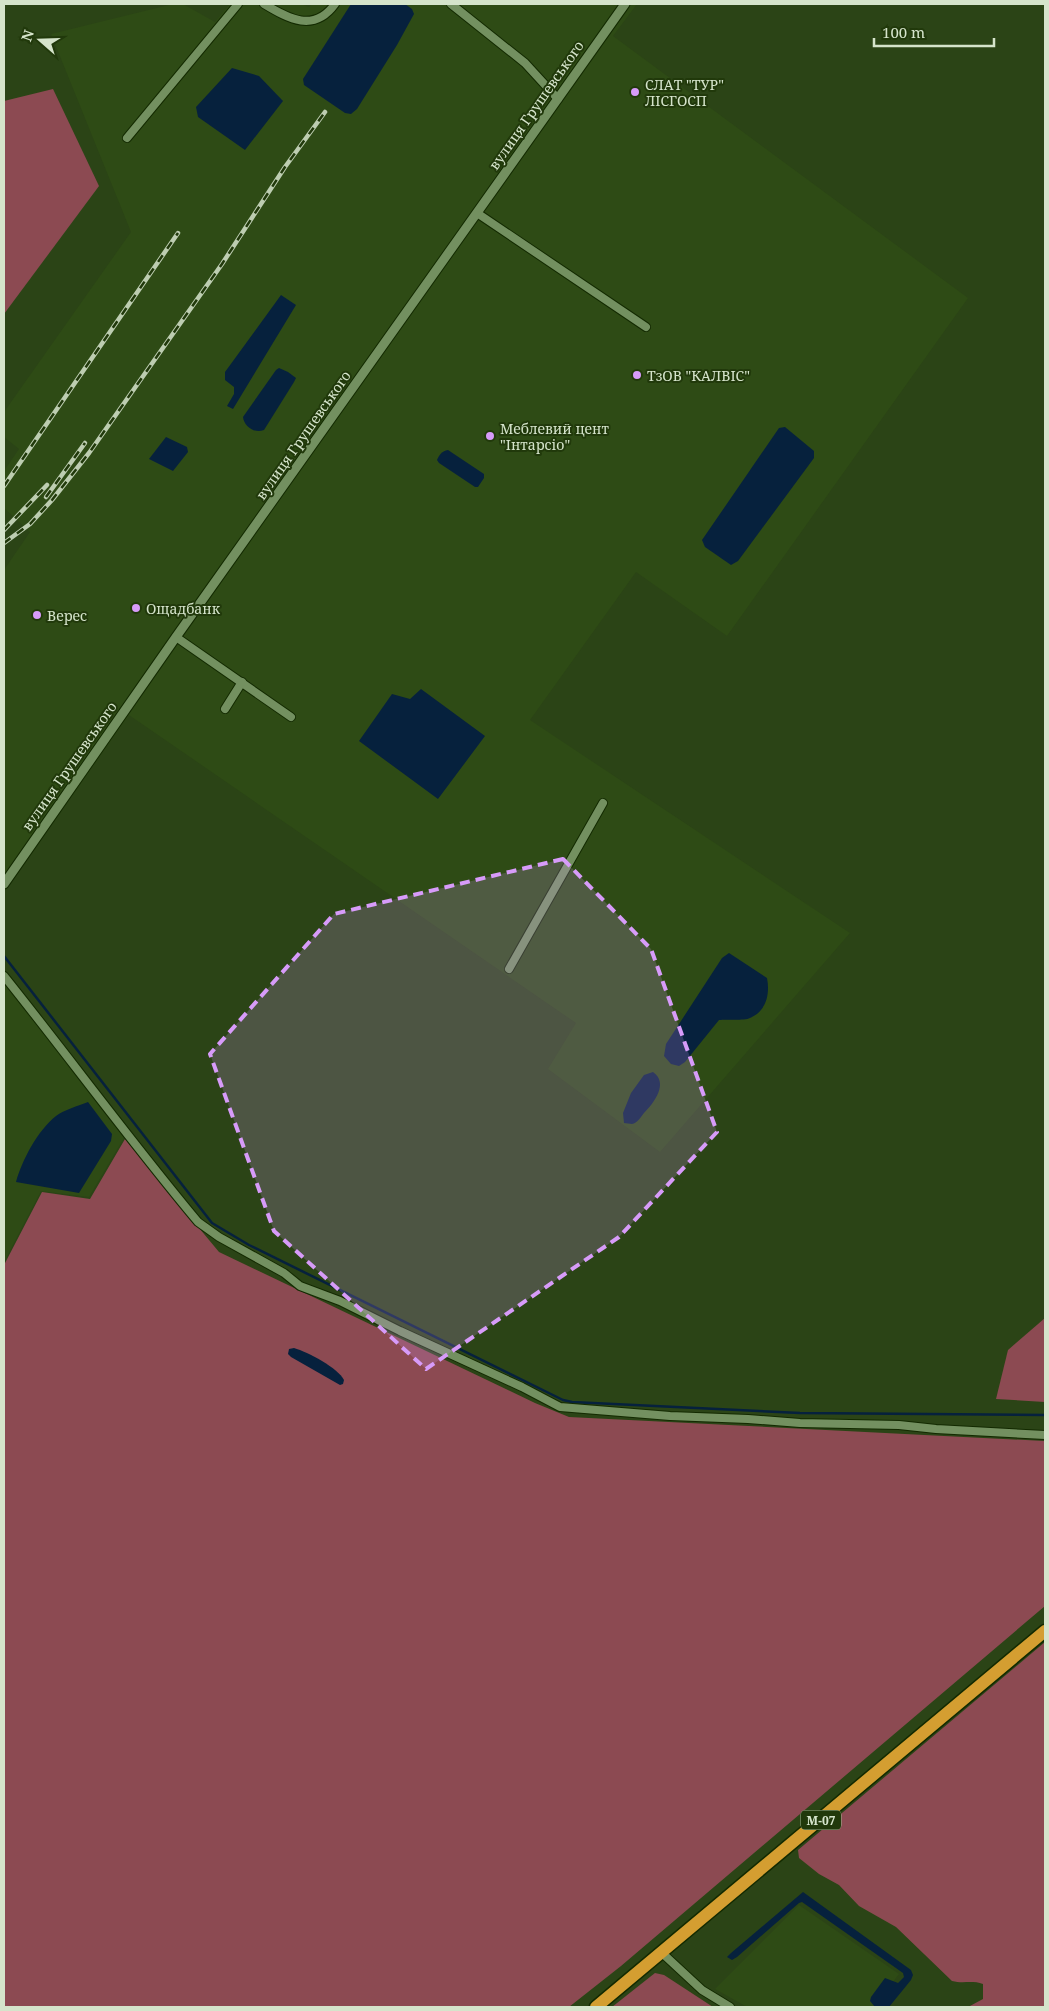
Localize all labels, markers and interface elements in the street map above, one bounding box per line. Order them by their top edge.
north arrow [15,15,65,65]
scale bar [874,15,994,47]
text: 100 m [882,22,925,42]
text: N [16,27,38,44]
street label: вулиця Грушевського [484,37,588,173]
place label: СЛАТ "ТУР" ЛІСГОСП [645,75,724,110]
marker: СЛАТ "ТУР" ЛІСГОСП [629,86,641,98]
place label: ТзОВ "КАЛВІС" [647,366,750,385]
street label: вулиця Грушевського [251,367,355,503]
marker: ТзОВ "КАЛВІС" [631,369,643,381]
place label: Меблевий цент "Інтарсіо" [500,419,609,454]
marker: Меблевий цент "Інтарсіо" [484,430,496,442]
place label: Ощадбанк [146,599,221,618]
marker: Ощадбанк [130,602,142,614]
place label: Верес [47,606,87,625]
marker: Верес [31,609,43,621]
street label: вулиця Грушевського [17,698,121,834]
road number: М-07 [801,1810,841,1830]

